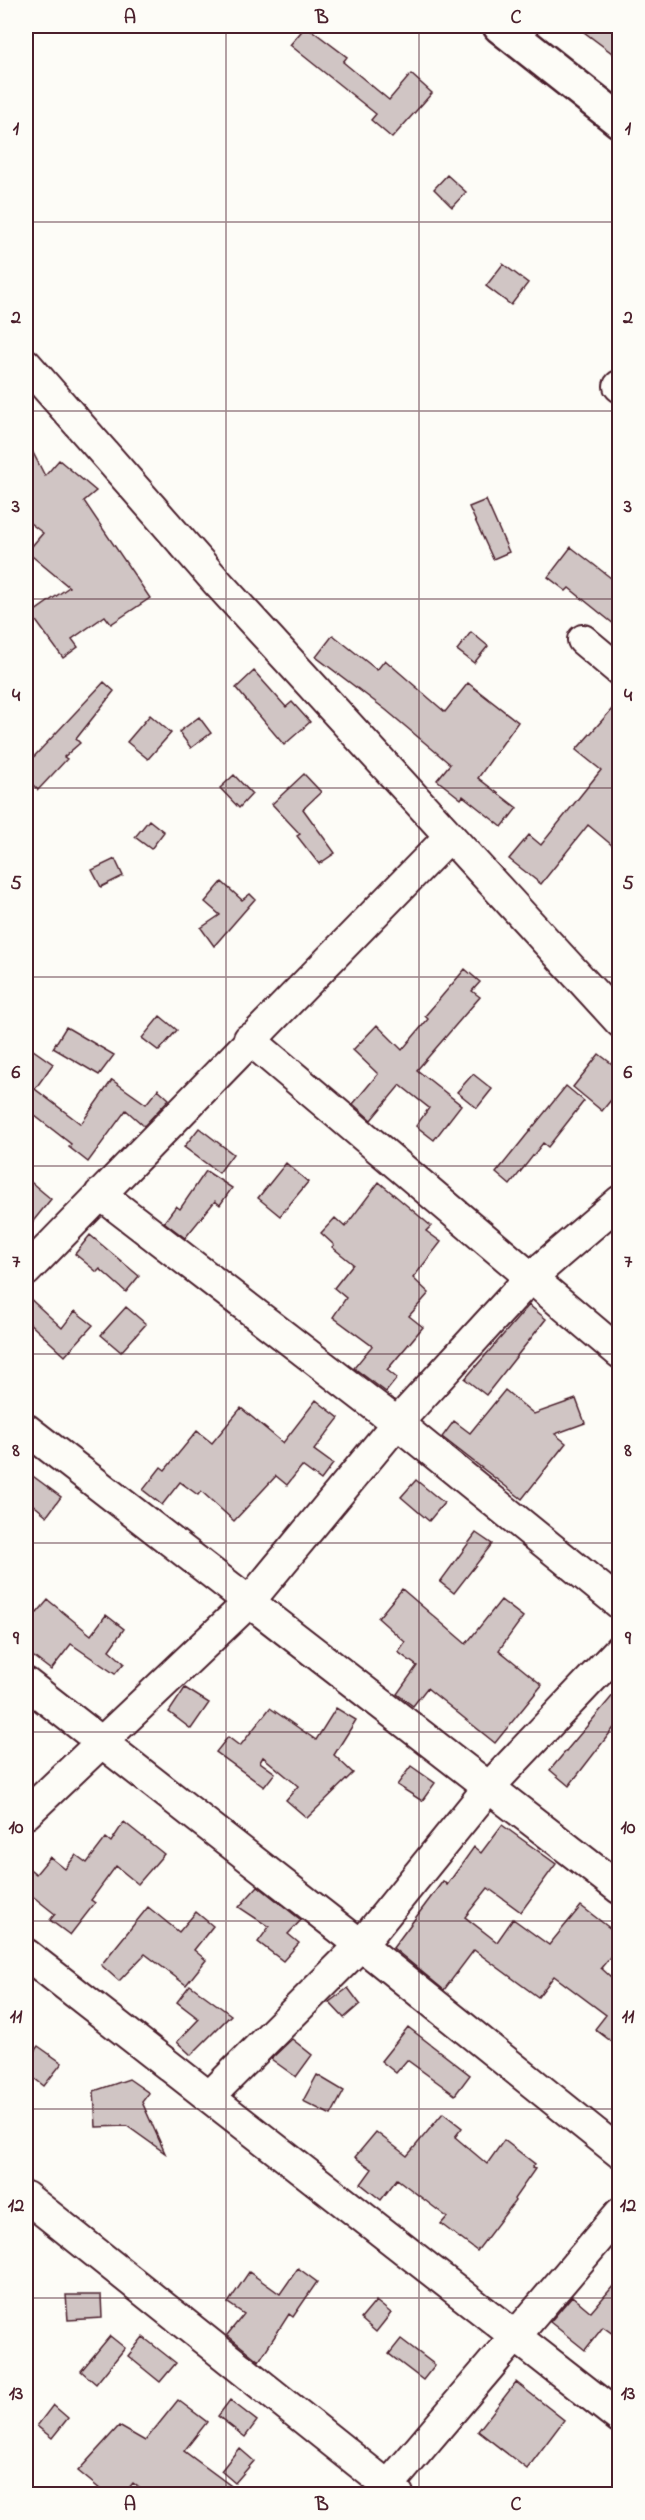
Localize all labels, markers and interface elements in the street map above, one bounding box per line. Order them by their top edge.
text: A [124,4,136,33]
text: B [314,4,329,33]
text: C [511,4,522,33]
text: 1 [13,115,20,144]
text: 1 [625,115,632,144]
text: 2 [10,304,21,333]
text: 2 [622,304,633,333]
text: 3 [11,493,20,522]
text: 3 [623,493,632,522]
text: 4 [12,682,21,711]
text: 4 [624,682,633,711]
text: 5 [10,870,22,899]
text: 5 [622,870,634,899]
text: 6 [12,1059,21,1088]
text: 6 [624,1059,633,1088]
text: 7 [12,1248,21,1277]
text: 7 [624,1248,633,1277]
text: 8 [11,1437,20,1466]
text: 8 [623,1437,632,1466]
text: 9 [12,1625,20,1654]
text: 9 [624,1625,632,1654]
text: 10 [9,1814,24,1843]
text: 10 [621,1814,636,1843]
text: 11 [10,2003,23,2032]
text: 11 [622,2003,635,2032]
text: 12 [8,2192,24,2221]
text: 12 [620,2192,636,2221]
text: 13 [9,2380,23,2409]
text: 13 [621,2380,635,2409]
text: A [124,2491,136,2520]
text: B [314,2491,329,2520]
text: C [511,2491,522,2520]

